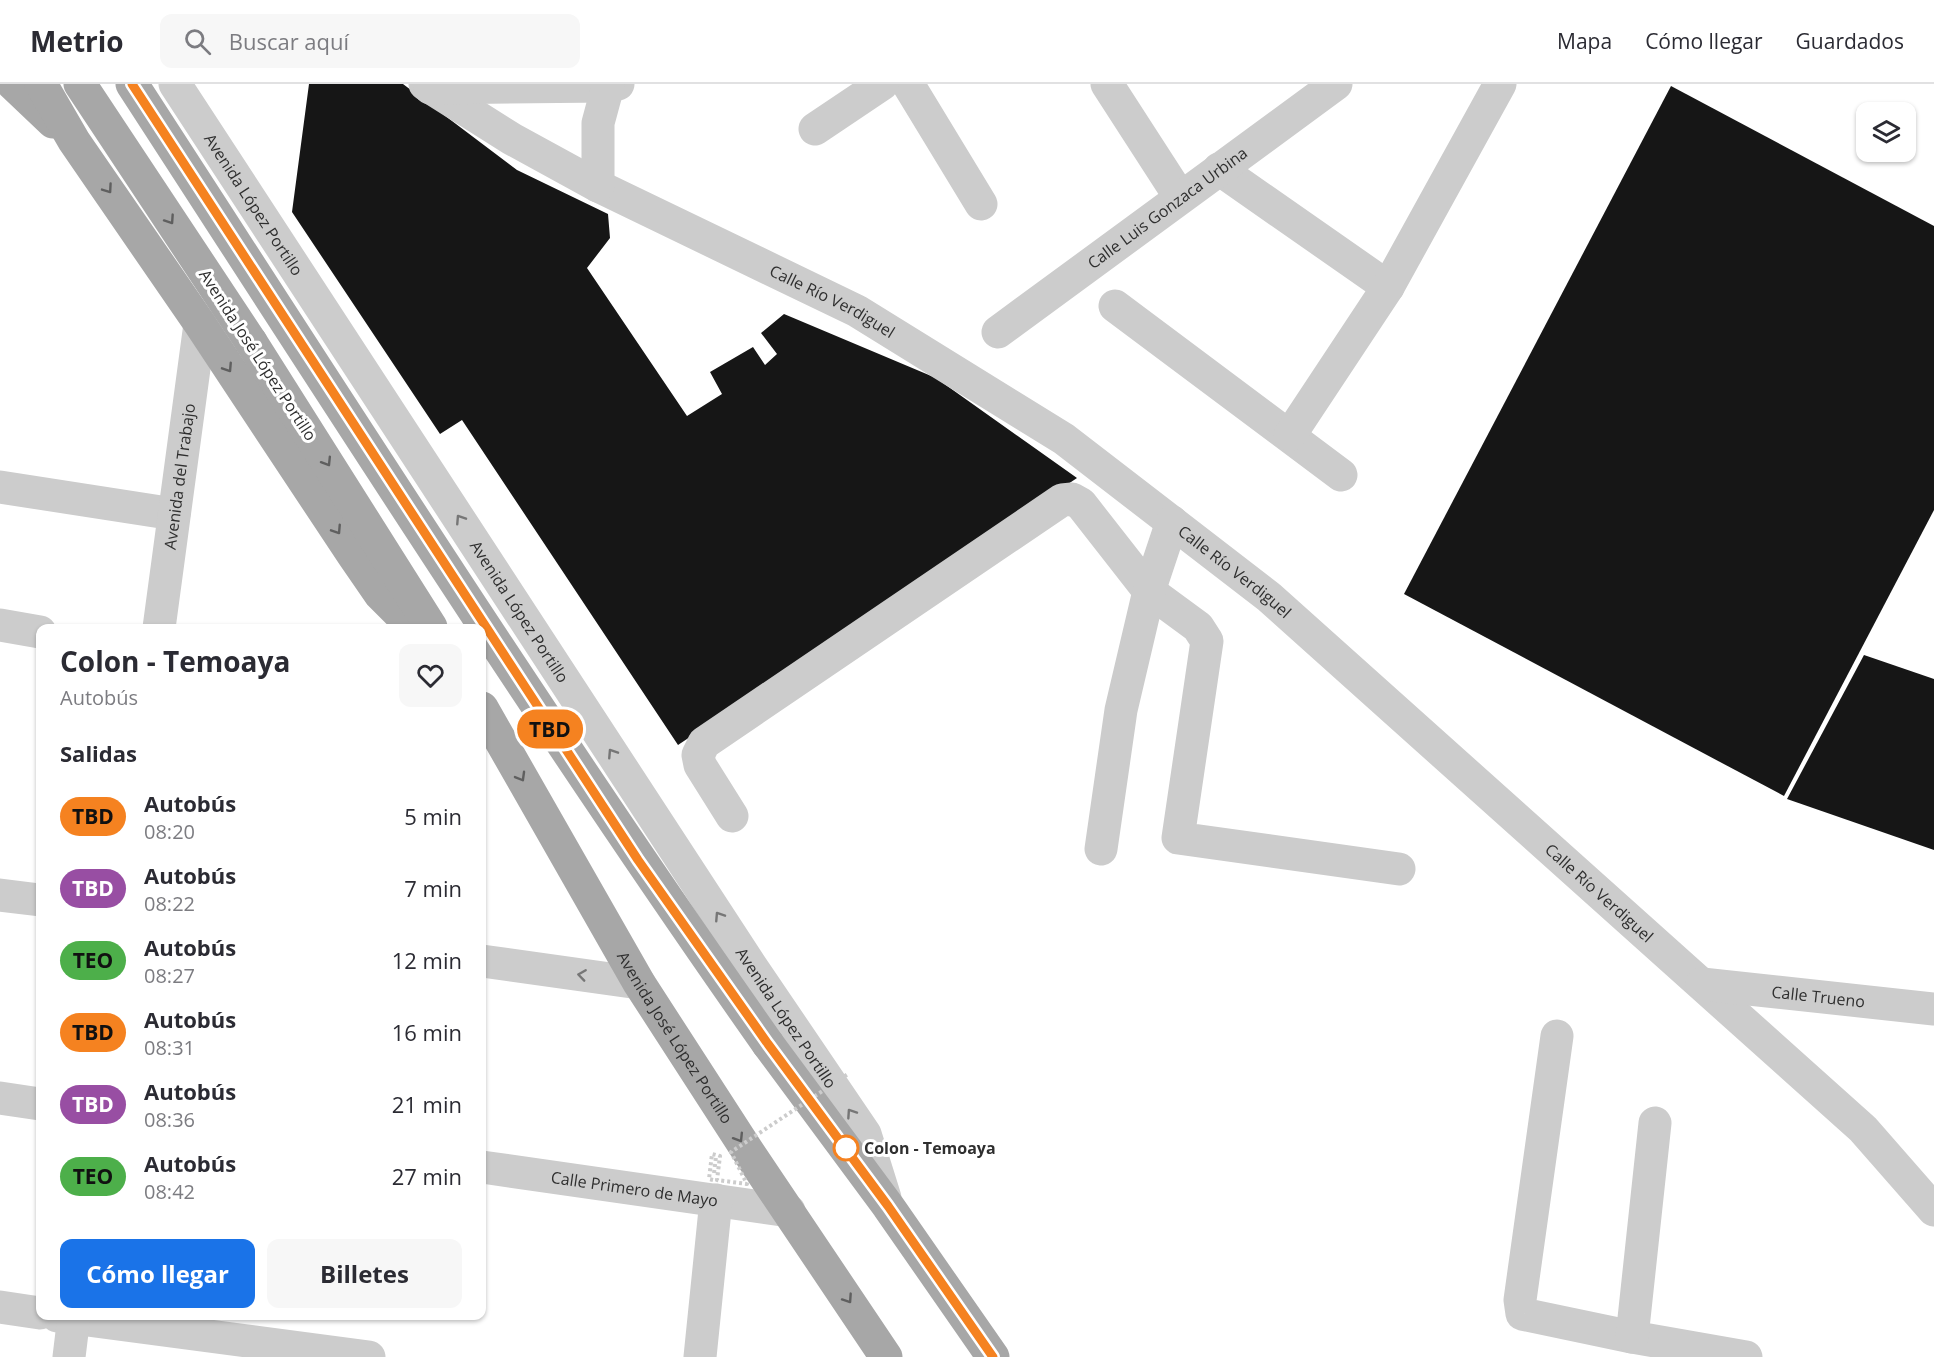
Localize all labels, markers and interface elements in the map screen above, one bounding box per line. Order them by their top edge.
search box [160,14,580,68]
text: Metrio [30,22,124,60]
icon: search [181,25,214,58]
text: Buscar aquí [229,26,349,56]
text: Mapa [1557,27,1612,55]
text: Cómo llegar [1645,27,1763,55]
text: Guardados [1796,27,1904,55]
map controls [1856,102,1916,162]
button: layers [1856,102,1916,162]
street label: Avenida López Portillo [199,129,308,280]
street label: Calle Luis Gonzaca Urbina [1083,142,1252,274]
one-way arrow [101,182,112,193]
one-way arrow [163,213,174,224]
street label: Calle Río Verdiguel [766,259,899,343]
street label: Avenida José López Portillo [194,265,322,445]
one-way arrow [221,362,233,372]
street label: Avenida del Trabajo [159,402,200,551]
one-way arrow [320,456,332,466]
one-way arrow [456,515,467,526]
street label: Calle Río Verdiguel [1174,520,1296,623]
one-way arrow [329,524,341,534]
street label: Avenida López Portillo [465,536,574,687]
text: Colon - Temoaya [60,642,290,680]
button: heart [399,644,462,707]
text: Autobús [60,684,138,711]
line badge: TBD [516,710,584,748]
text: TBD [529,715,571,743]
text: Salidas [60,738,137,768]
one-way arrow [608,749,619,760]
one-way arrow [514,771,525,781]
text: Autobús [144,788,236,818]
text: 5 min [404,801,462,831]
text: TBD [72,802,114,830]
text: 08:20 [144,818,195,845]
street label: Calle Río Verdiguel [1540,838,1658,947]
text: Autobús [144,860,236,890]
text: 7 min [404,873,462,903]
text: TBD [72,874,114,902]
text: 08:22 [144,890,195,917]
one-way arrow [715,912,726,923]
text: Autobús [144,932,236,962]
street label: Avenida López Portillo [731,943,842,1092]
text: 12 min [392,945,462,975]
text: TEO [73,946,113,974]
street label: Avenida José López Portillo [612,947,738,1128]
text: 08:27 [144,962,195,989]
one-way arrow [577,969,586,981]
street label: Calle Trueno [1771,981,1866,1012]
text: Autobús [144,1004,236,1034]
text: 16 min [392,1017,462,1047]
text: TBD [72,1018,114,1046]
text: 08:31 [144,1034,195,1061]
text: Autobús [144,1076,236,1106]
text: 21 min [392,1089,462,1119]
text: TBD [72,1090,114,1118]
text: 08:36 [144,1106,195,1133]
one-way arrow [847,1109,858,1120]
one-way arrow [731,1132,743,1142]
marker: Colon - Temoaya [833,1135,859,1161]
place label: Colon - Temoaya [864,1137,996,1159]
text: Autobús [144,1148,236,1178]
text: 27 min [392,1161,462,1191]
text: TEO [73,1162,113,1190]
street label: Calle Primero de Mayo [550,1166,719,1212]
text: 08:42 [144,1178,195,1205]
button: Cómo llegar [60,1239,255,1308]
button: Billetes [267,1239,462,1308]
one-way arrow [841,1293,852,1304]

